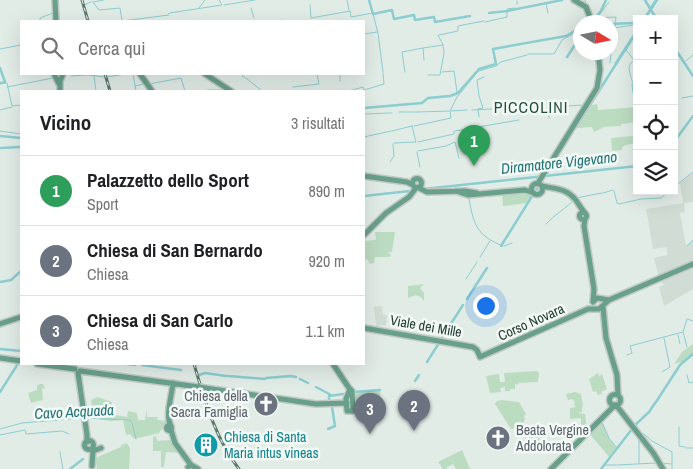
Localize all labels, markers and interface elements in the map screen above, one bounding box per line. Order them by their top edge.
north arrow [573,15,618,60]
map controls [633,15,678,195]
button: + [633,15,678,60]
search box [20,20,365,75]
icon: search [38,34,66,62]
text: Cerca qui [78,35,146,61]
button: − [633,60,678,105]
district label: PICCOLINI [494,96,568,118]
button: locate [633,105,678,150]
text: Vicino [40,108,91,137]
text: 3 risultati [291,112,345,134]
pin: 1 [458,125,490,166]
water label: Diramatore Vigevano [500,146,618,179]
button: layers [633,150,678,195]
text: Palazzetto dello Sport [87,167,249,193]
text: 1 [52,180,60,202]
text: 890 m [309,180,345,202]
text: Sport [87,193,118,215]
text: Chiesa di San Bernardo [87,237,263,263]
text: 2 [52,250,60,272]
text: 920 m [309,250,345,272]
text: Chiesa [87,263,129,285]
your location [473,293,499,319]
street label: Corso Novara [495,299,568,345]
text: Chiesa di San Carlo [87,307,233,333]
street label: Viale dei Mille [389,311,463,341]
text: 3 [52,320,60,342]
text: 1.1 km [306,320,345,342]
text: Chiesa [87,333,129,355]
place label: Chiesa della Sacra Famiglia [171,387,249,421]
pin: 2 [398,390,430,431]
church icon: Chiesa della Sacra Famiglia [253,391,279,417]
pin: 3 [354,393,386,434]
water label: Cavo Acquada [34,399,115,424]
place label: Beata Vergine Addolorata [515,421,589,455]
church icon: Beata Vergine Addolorata [485,425,511,451]
place label: Chiesa di Santa Maria intus vineas [224,428,319,462]
building icon: Chiesa di Santa Maria intus vineas [193,432,219,458]

